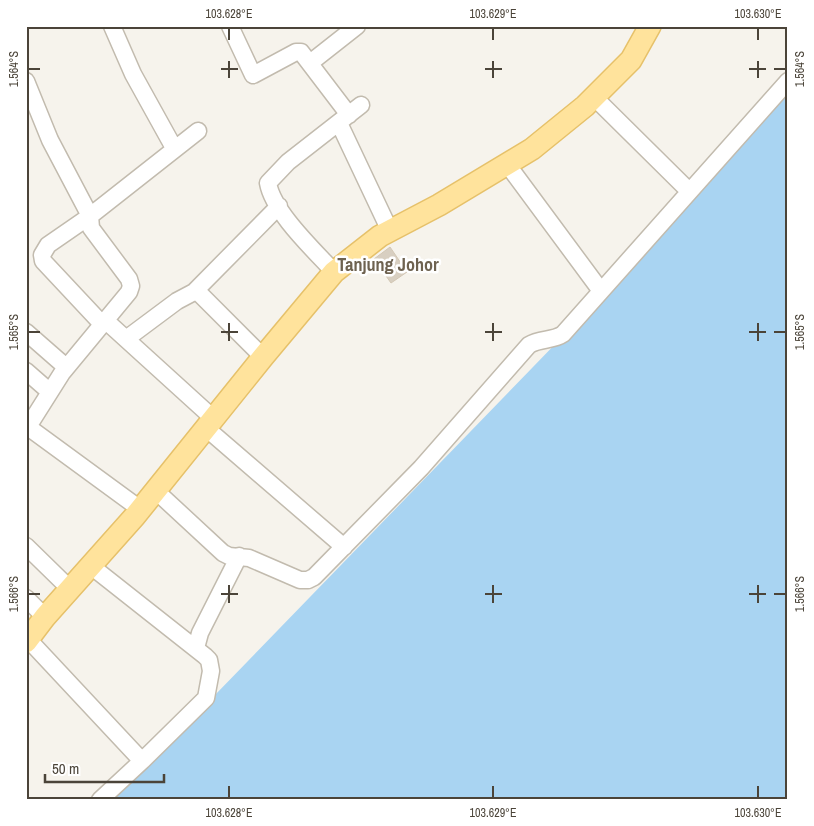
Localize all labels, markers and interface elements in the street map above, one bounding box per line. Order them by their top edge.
text: 103.628°E [206,6,252,22]
text: 103.629°E [470,6,516,22]
text: 103.630°E [735,6,781,22]
text: 1.564°S [6,51,22,87]
text: 1.564°S [792,51,808,87]
district label: Tanjung Johor [337,252,439,277]
text: 1.565°S [6,314,22,350]
text: 1.565°S [792,314,808,350]
text: 1.566°S [6,576,22,612]
text: 1.566°S [792,576,808,612]
scale bar [45,751,164,783]
text: 50 m [52,758,79,779]
text: 103.628°E [206,805,252,821]
text: 103.629°E [470,805,516,821]
text: 103.630°E [735,805,781,821]

